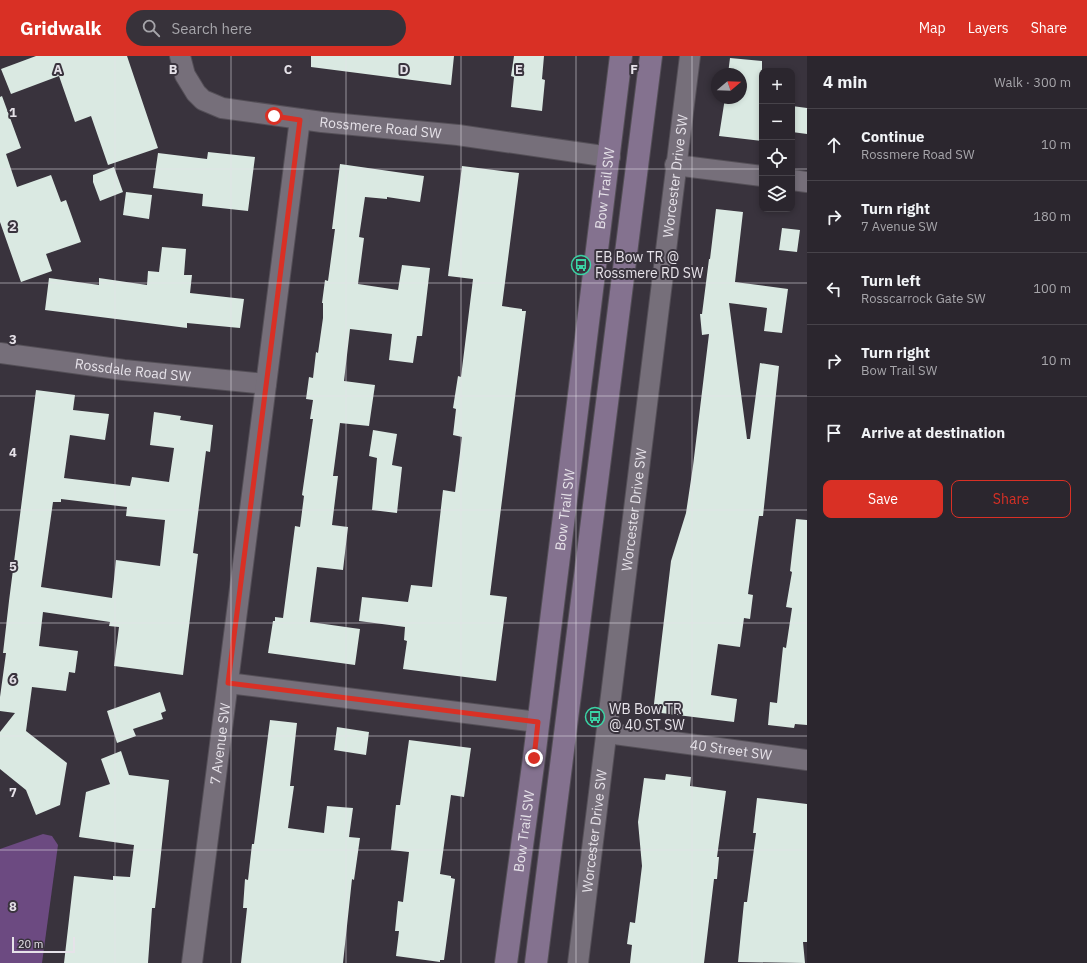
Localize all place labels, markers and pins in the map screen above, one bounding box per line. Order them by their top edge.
place label: EB Bow TR @ Rossmere RD SW [595,248,704,282]
bus stop icon: EB Bow TR @ Rossmere RD SW [570,254,592,276]
place label: WB Bow TR @ 40 ST SW [609,700,685,734]
bus stop icon: WB Bow TR @ 40 ST SW [584,706,606,728]

